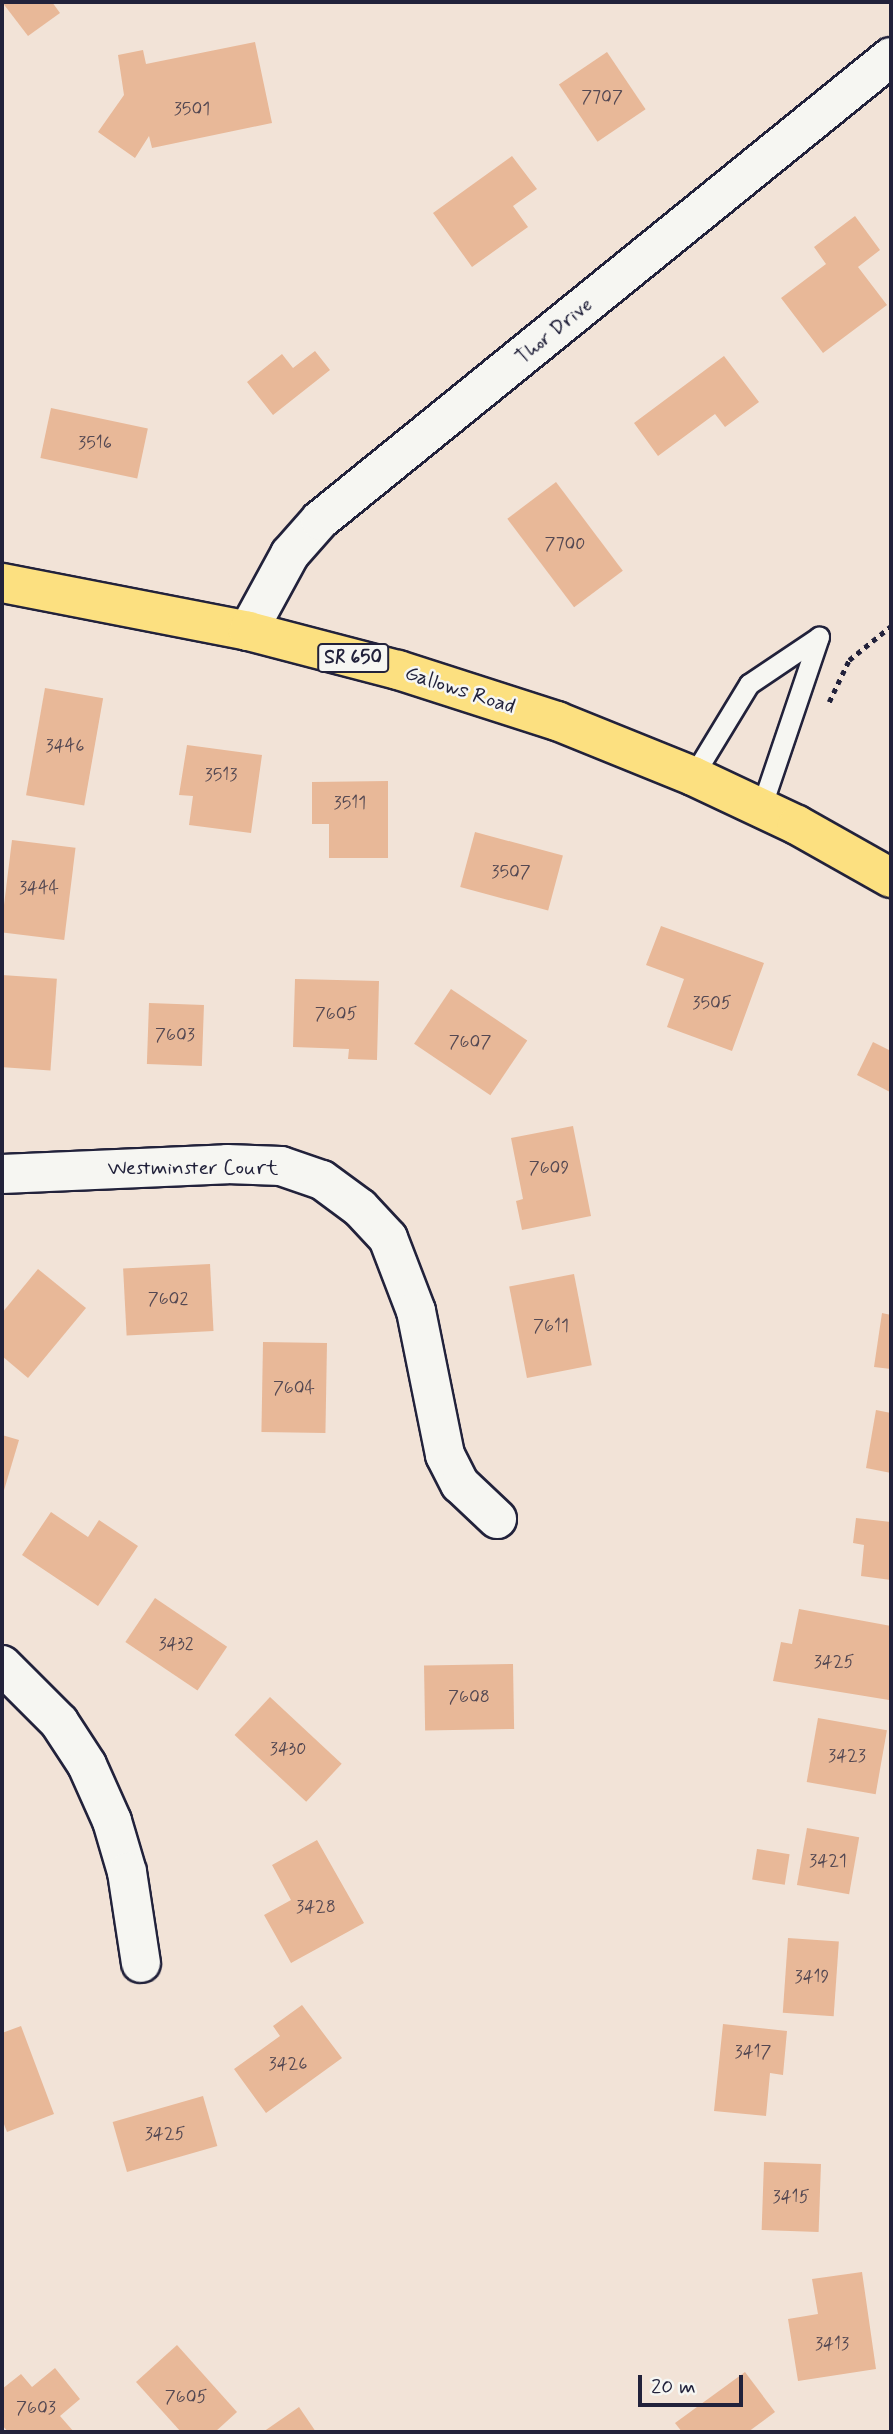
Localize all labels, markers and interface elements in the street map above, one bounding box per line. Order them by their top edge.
house number: 7707 [581,86,623,108]
house number: 3501 [174,98,210,120]
street label: Thor Drive [511,292,597,370]
house number: 3516 [78,432,112,454]
house number: 7700 [545,533,585,555]
road number: SR 650 [316,642,390,674]
street label: Gallows Road [402,661,518,719]
house number: 3446 [46,735,84,757]
house number: 3513 [205,764,237,786]
house number: 3511 [334,792,366,814]
house number: 3507 [491,861,531,883]
house number: 3444 [19,877,59,899]
house number: 3505 [692,992,732,1014]
house number: 7605 [315,1003,357,1025]
house number: 7603 [155,1024,195,1046]
house number: 7607 [449,1031,491,1053]
street label: Westminster Court [110,1155,276,1181]
house number: 7609 [529,1157,569,1179]
house number: 7602 [148,1288,188,1310]
house number: 7611 [533,1315,569,1337]
house number: 7604 [273,1377,315,1399]
house number: 3432 [158,1633,194,1655]
house number: 3425 [814,1651,854,1673]
house number: 7608 [448,1686,490,1708]
house number: 3430 [270,1738,306,1760]
house number: 3423 [828,1745,866,1767]
house number: 3421 [809,1850,847,1872]
house number: 3428 [296,1896,336,1918]
house number: 3419 [795,1966,829,1988]
house number: 3417 [735,2041,771,2063]
house number: 3426 [268,2053,308,2075]
house number: 3425 [145,2123,185,2145]
house number: 3415 [773,2186,809,2208]
house number: 3413 [815,2333,849,2355]
scale bar [641,2360,746,2404]
text: 20 m [651,2373,696,2401]
house number: 7605 [165,2386,207,2408]
house number: 7603 [16,2397,56,2419]

